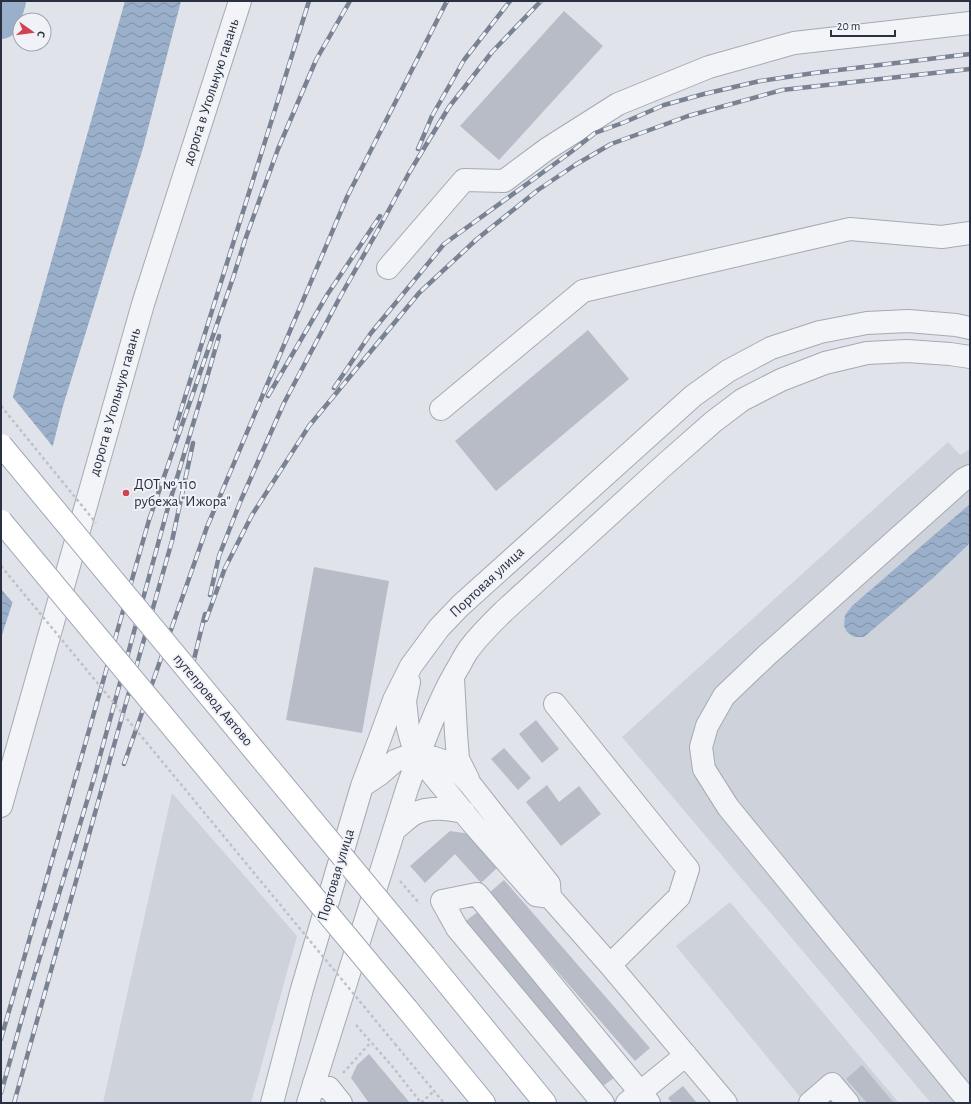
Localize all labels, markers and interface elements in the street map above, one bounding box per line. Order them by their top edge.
north arrow [12,12,52,52]
scale bar [831,12,895,38]
street label: дорога в Угольную гавань [180,16,242,167]
text: 20 m [837,20,860,32]
text: С [35,30,47,39]
street label: дорога в Угольную гавань [87,326,143,478]
place label: ДОТ № 110 рубежа "Ижора" [134,477,231,509]
marker: ДОТ № 110 рубежа "Ижора" [121,488,131,498]
street label: Портовая улица [447,544,527,620]
street label: путепровод Автово [170,651,256,749]
street label: Портовая улица [315,827,357,923]

